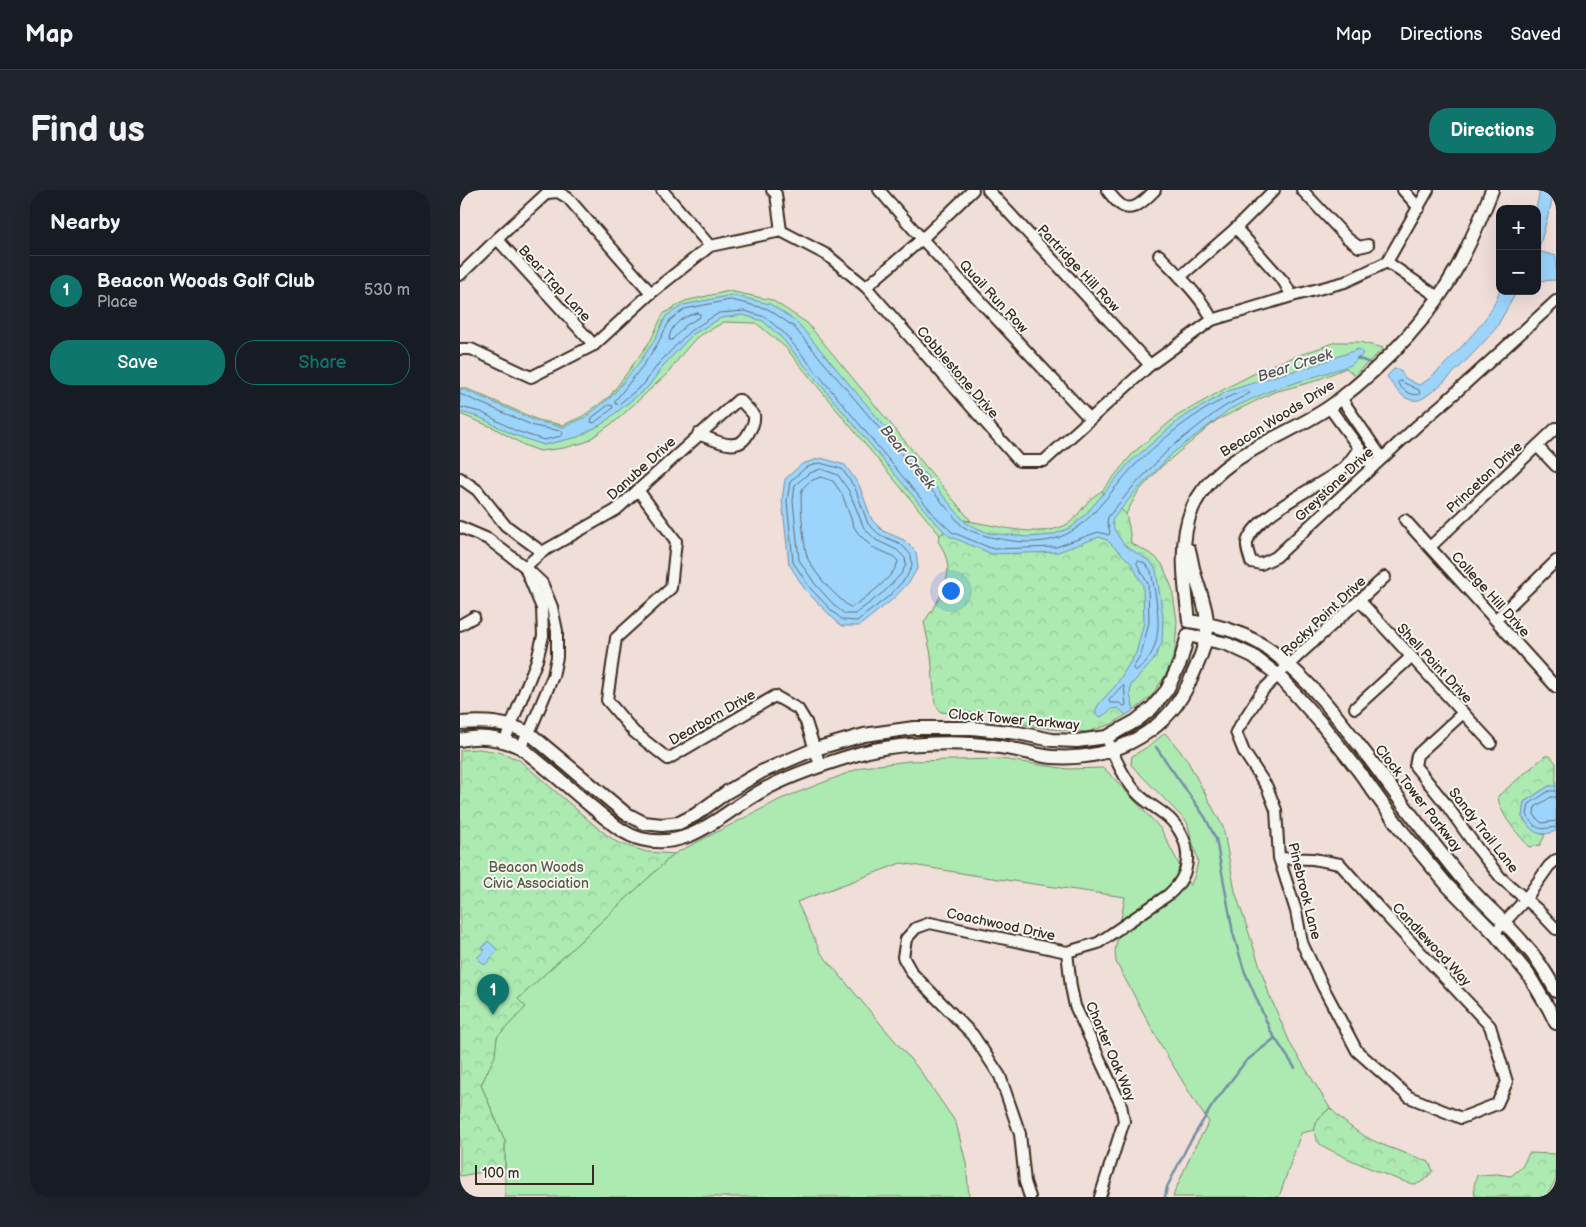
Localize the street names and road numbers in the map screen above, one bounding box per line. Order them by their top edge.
street label: Partridge Hill Row [1034,221,1124,316]
street label: Bear Trap Lane [515,242,594,325]
street label: Quail Run Row [956,256,1032,337]
street label: Cobblestone Drive [913,323,1002,422]
street label: Beacon Woods Drive [1217,376,1338,461]
street label: Danube Drive [604,433,679,504]
street label: Princeton Drive [1443,438,1526,517]
street label: Greystone Drive [1292,444,1377,525]
street label: College Hill Drive [1448,548,1533,641]
street label: Rocky Point Drive [1277,573,1369,660]
street label: Shell Point Drive [1393,620,1476,707]
street label: Dearborn Drive [666,686,758,749]
street label: Clock Tower Parkway [948,705,1081,734]
street label: Clock Tower Parkway [1371,741,1466,856]
street label: Sandy Trail Lane [1445,784,1522,876]
street label: Pinebrook Lane [1284,841,1325,941]
street label: Candlewood Way [1389,899,1475,990]
street label: Coachwood Drive [945,905,1057,944]
street label: Charter Oak Way [1082,999,1139,1104]

